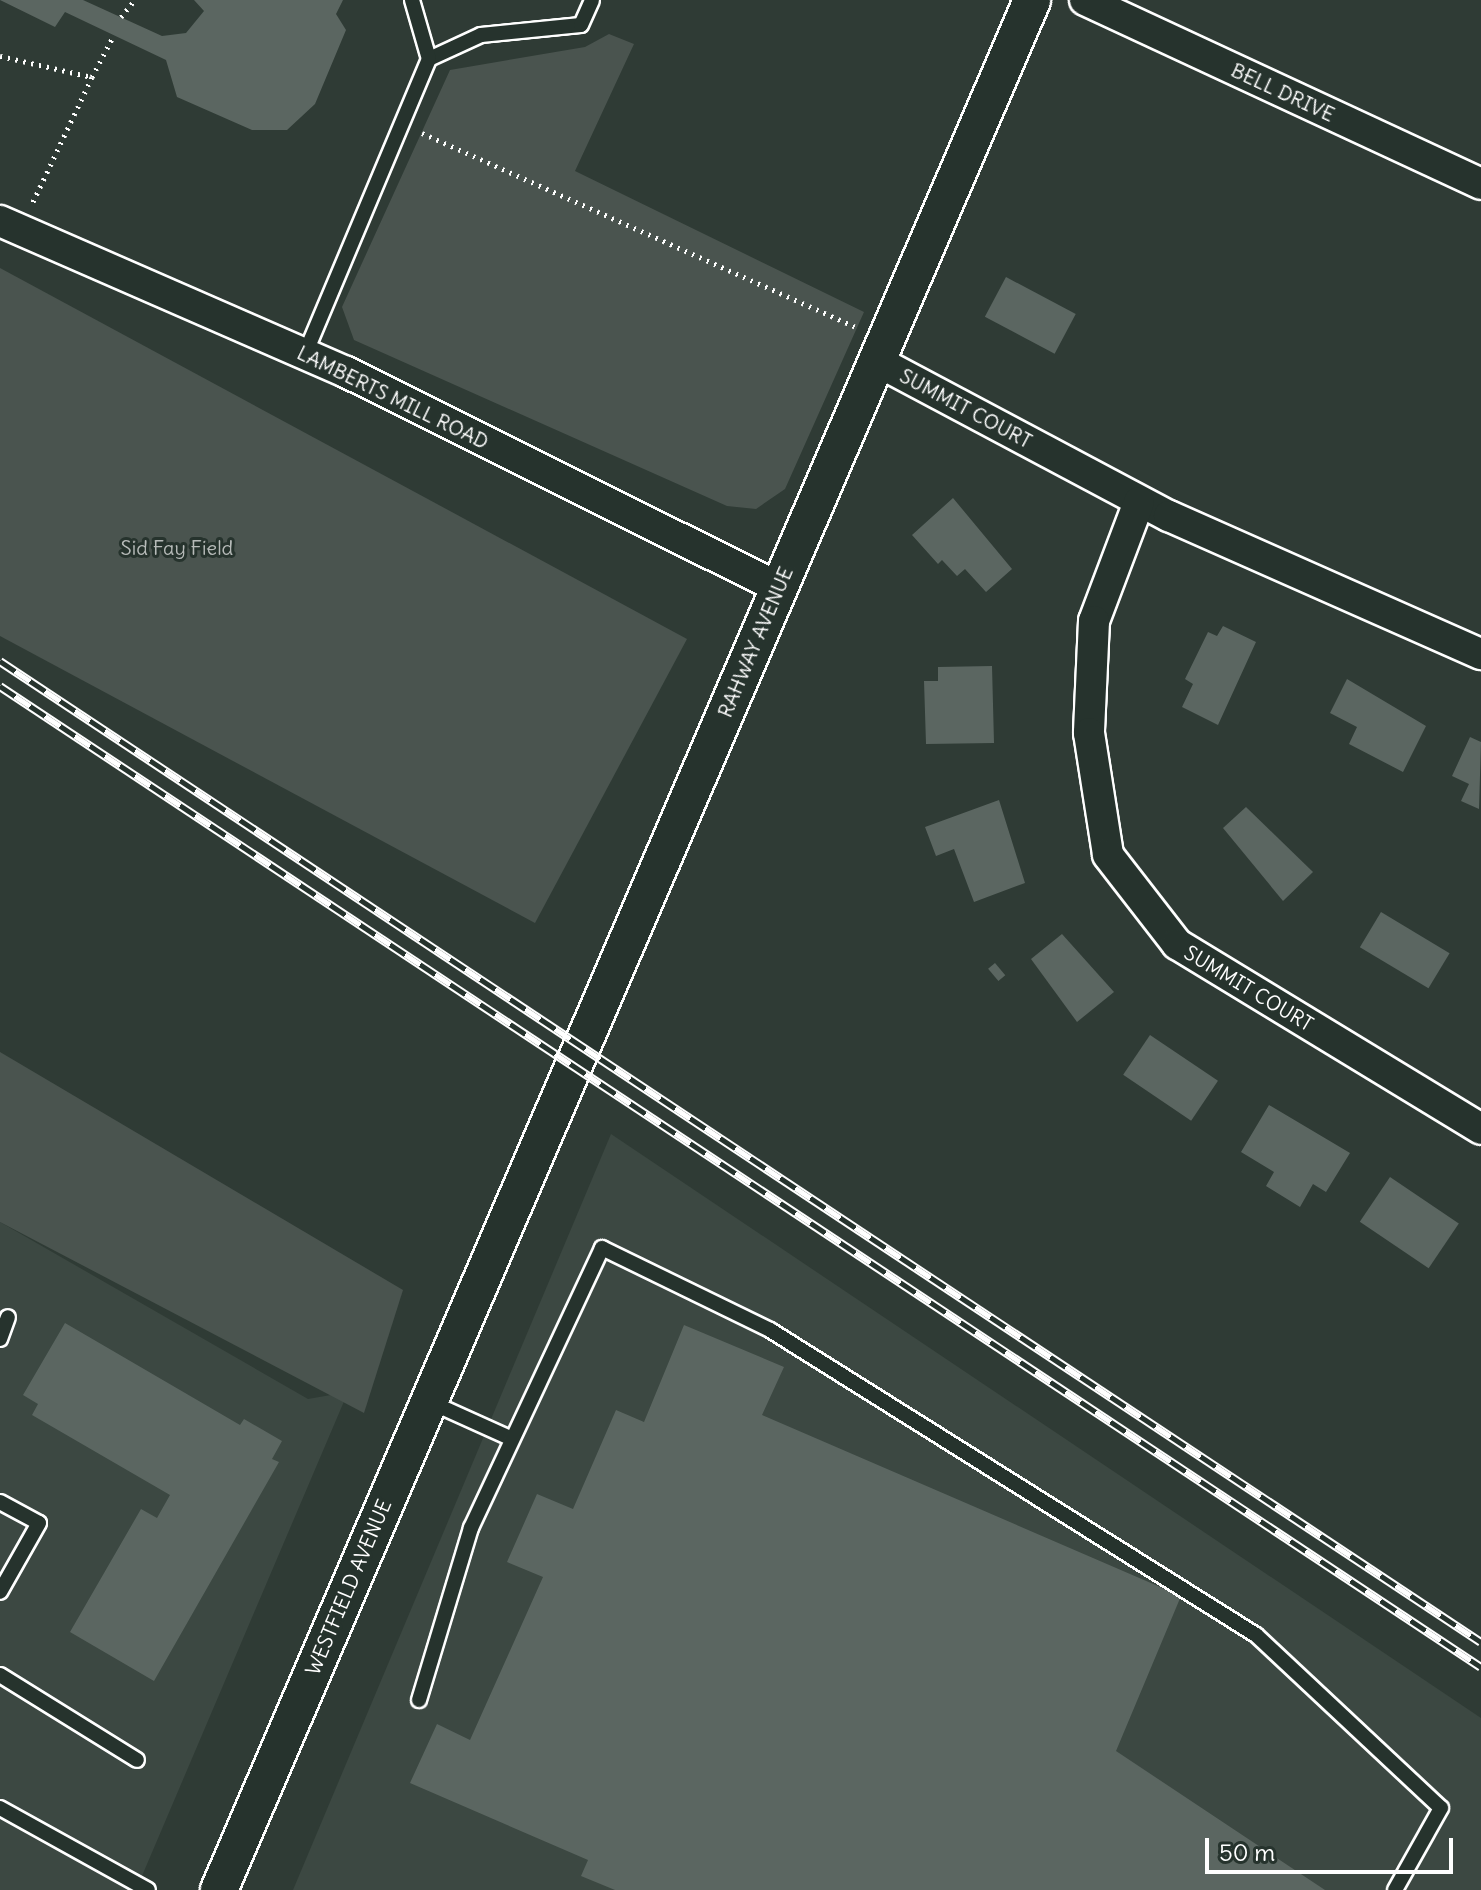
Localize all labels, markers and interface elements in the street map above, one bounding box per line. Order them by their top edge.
street label: BELL DRIVE [1228,58,1338,126]
street label: LAMBERTS MILL ROAD [293,340,493,454]
street label: SUMMIT COURT [896,363,1036,453]
park label: Sid Fay Field [121,535,233,559]
street label: RAHWAY AVENUE [712,563,798,721]
street label: SUMMIT COURT [1180,940,1318,1036]
street label: WESTFIELD AVENUE [300,1495,396,1679]
scale bar [1209,1822,1457,1872]
text: 50 m [1219,1837,1275,1867]

